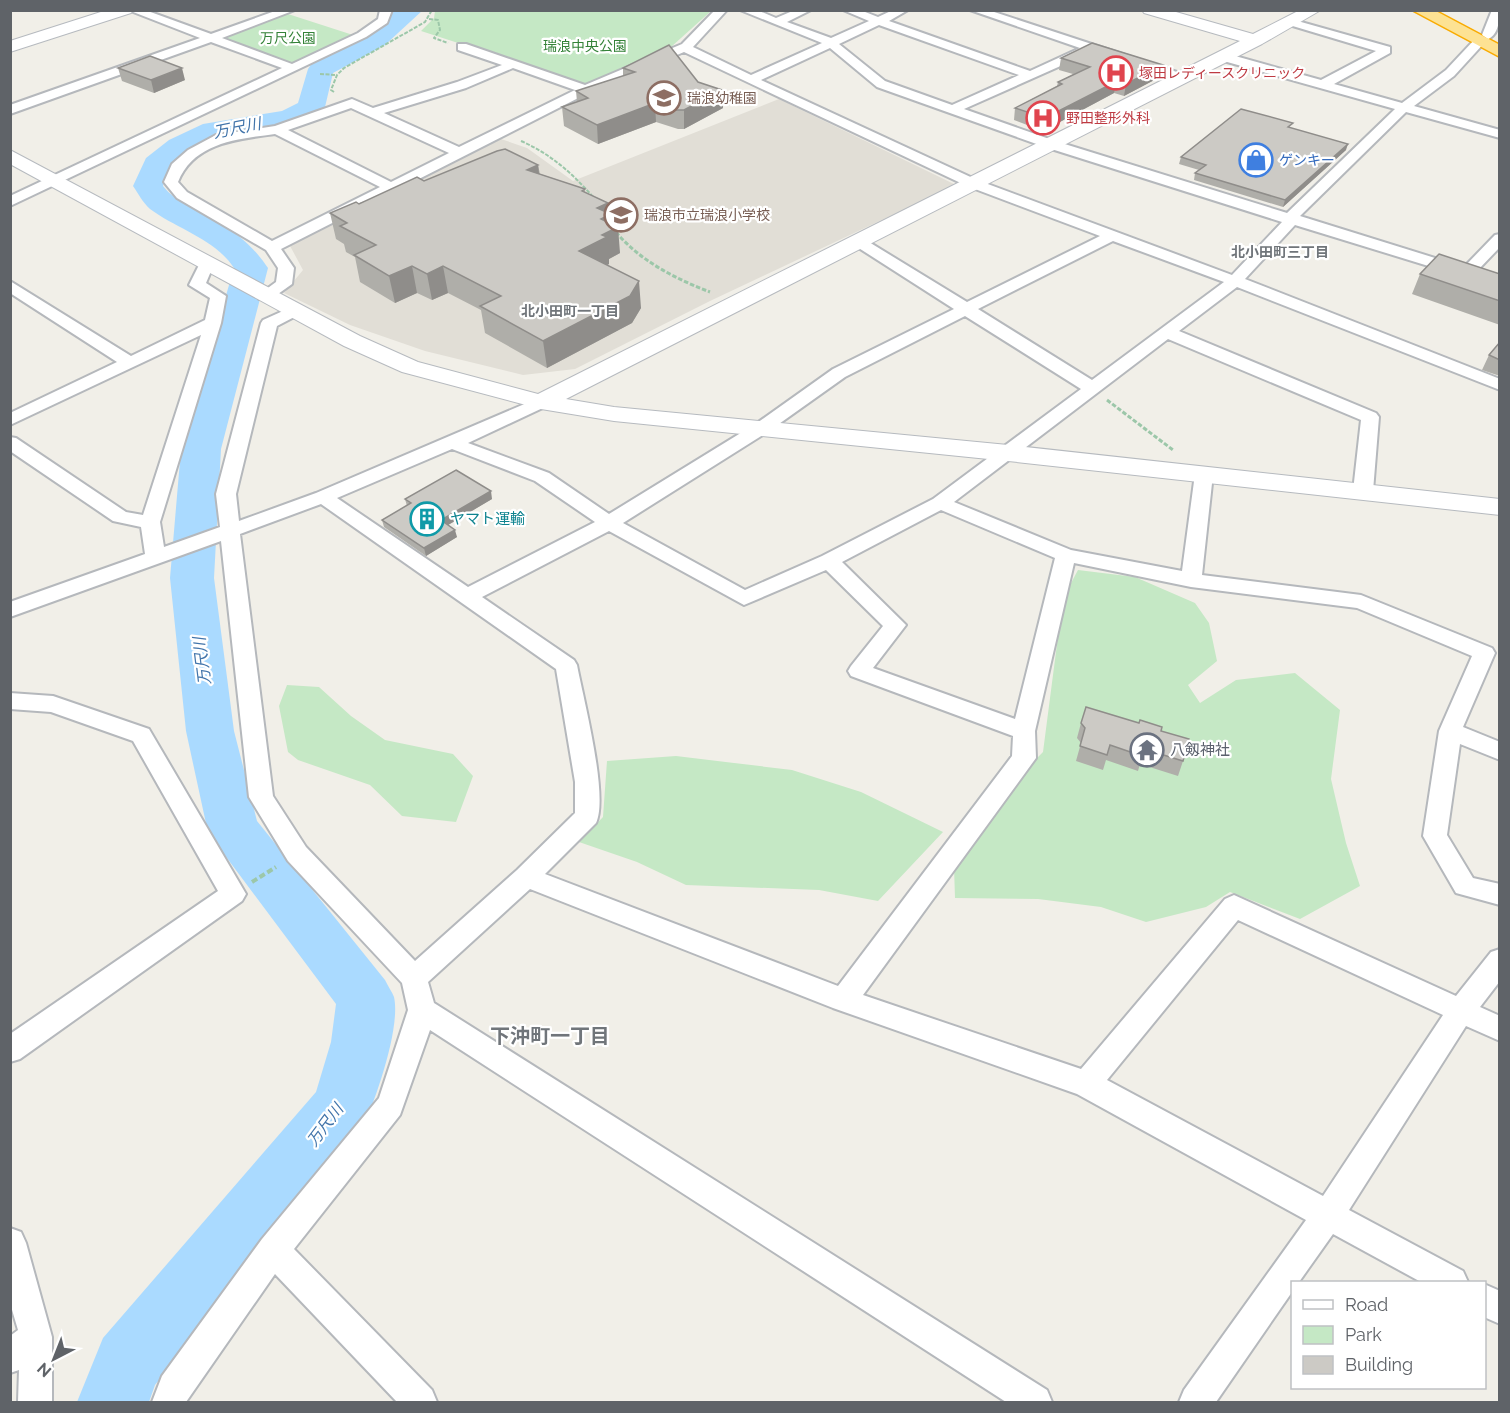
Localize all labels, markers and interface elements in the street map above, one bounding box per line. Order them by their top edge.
park label: 万尺公園 [260,30,316,46]
park label: 瑞浪中央公園 [543,38,627,54]
hospital icon: 塚田レディースクリニック [1098,55,1134,91]
place label: 塚田レディースクリニック [1139,65,1305,81]
school or university icon: 瑞浪幼稚園 [646,80,682,116]
place label: 瑞浪幼稚園 [687,90,757,106]
hospital icon: 野田整形外科 [1025,100,1061,136]
place label: 野田整形外科 [1066,110,1150,126]
water label: 万尺川 [212,114,264,142]
shop icon: ゲンキー [1238,142,1274,178]
place label: ゲンキー [1279,152,1335,168]
school or university icon: 瑞浪市立瑞浪小学校 [603,197,639,233]
place label: 瑞浪市立瑞浪小学校 [644,207,770,223]
district label: 北小田町三丁目 [1231,244,1329,260]
district label: 北小田町一丁目 [521,303,619,319]
building icon: ヤマト運輸 [409,501,445,537]
place label: ヤマト運輸 [450,510,525,528]
water label: 万尺川 [189,634,214,686]
temple icon: 八剱神社 [1129,732,1165,768]
place label: 八剱神社 [1170,741,1230,759]
district label: 下沖町一丁目 [490,1024,610,1048]
water label: 万尺川 [303,1099,348,1150]
legend [1291,1281,1486,1389]
text: Road [1345,1294,1388,1315]
text: Park [1345,1324,1382,1345]
north arrow [24,1329,84,1389]
text: Building [1345,1354,1413,1375]
text: N [33,1359,55,1381]

